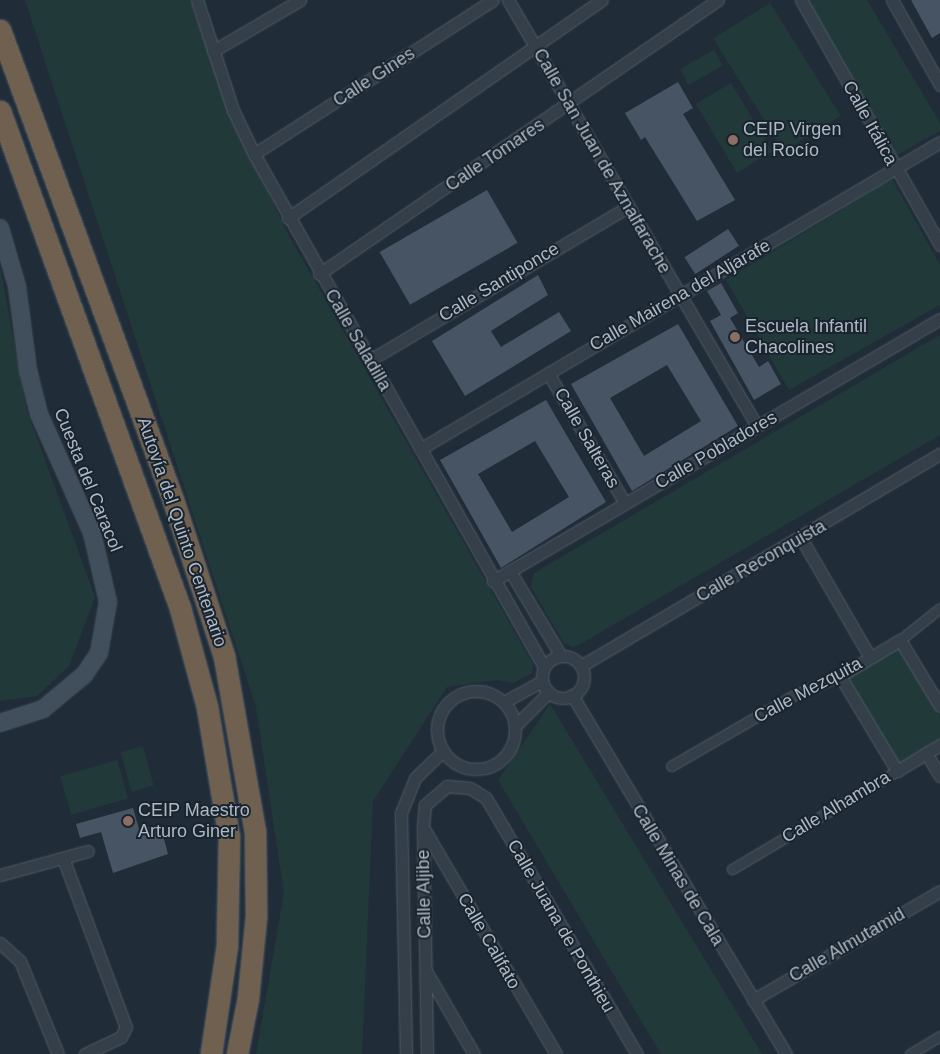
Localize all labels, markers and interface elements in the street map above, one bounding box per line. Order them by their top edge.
street label: Calle Gines [329,43,419,111]
street label: Calle San Juan de Aznalfarache [528,44,676,278]
street label: Calle Itálica [838,77,902,169]
street label: Calle Tomares [441,114,549,196]
place label: CEIP Virgen del Rocío [743,119,842,162]
marker: CEIP Virgen del Rocío [727,134,739,146]
street label: Calle Mairena del Aljarafe [585,234,775,356]
street label: Calle Santiponce [435,238,563,326]
street label: Calle Saladilla [320,285,396,395]
place label: Escuela Infantil Chacolines [745,316,867,358]
marker: Escuela Infantil Chacolines [729,331,741,343]
street label: Calle Salteras [550,384,624,492]
street label: Cuesta del Caracol [49,405,127,555]
street label: Calle Pobladores [651,406,781,494]
street label: Autovía del Quinto Centenario [133,414,231,650]
street label: Calle Reconquista [692,515,830,607]
street label: Calle Mezquita [750,653,866,727]
street label: Calle Alhambra [778,766,894,848]
place label: CEIP Maestro Arturo Giner [138,800,250,842]
street label: Calle Minas de Cala [627,800,729,950]
marker: CEIP Maestro Arturo Giner [122,815,134,827]
street label: Calle Juana de Ponthieu [503,836,619,1016]
street label: Calle Aljibe [412,849,436,939]
street label: Calle Califato [453,889,525,993]
street label: Calle Almutamid [785,903,909,987]

